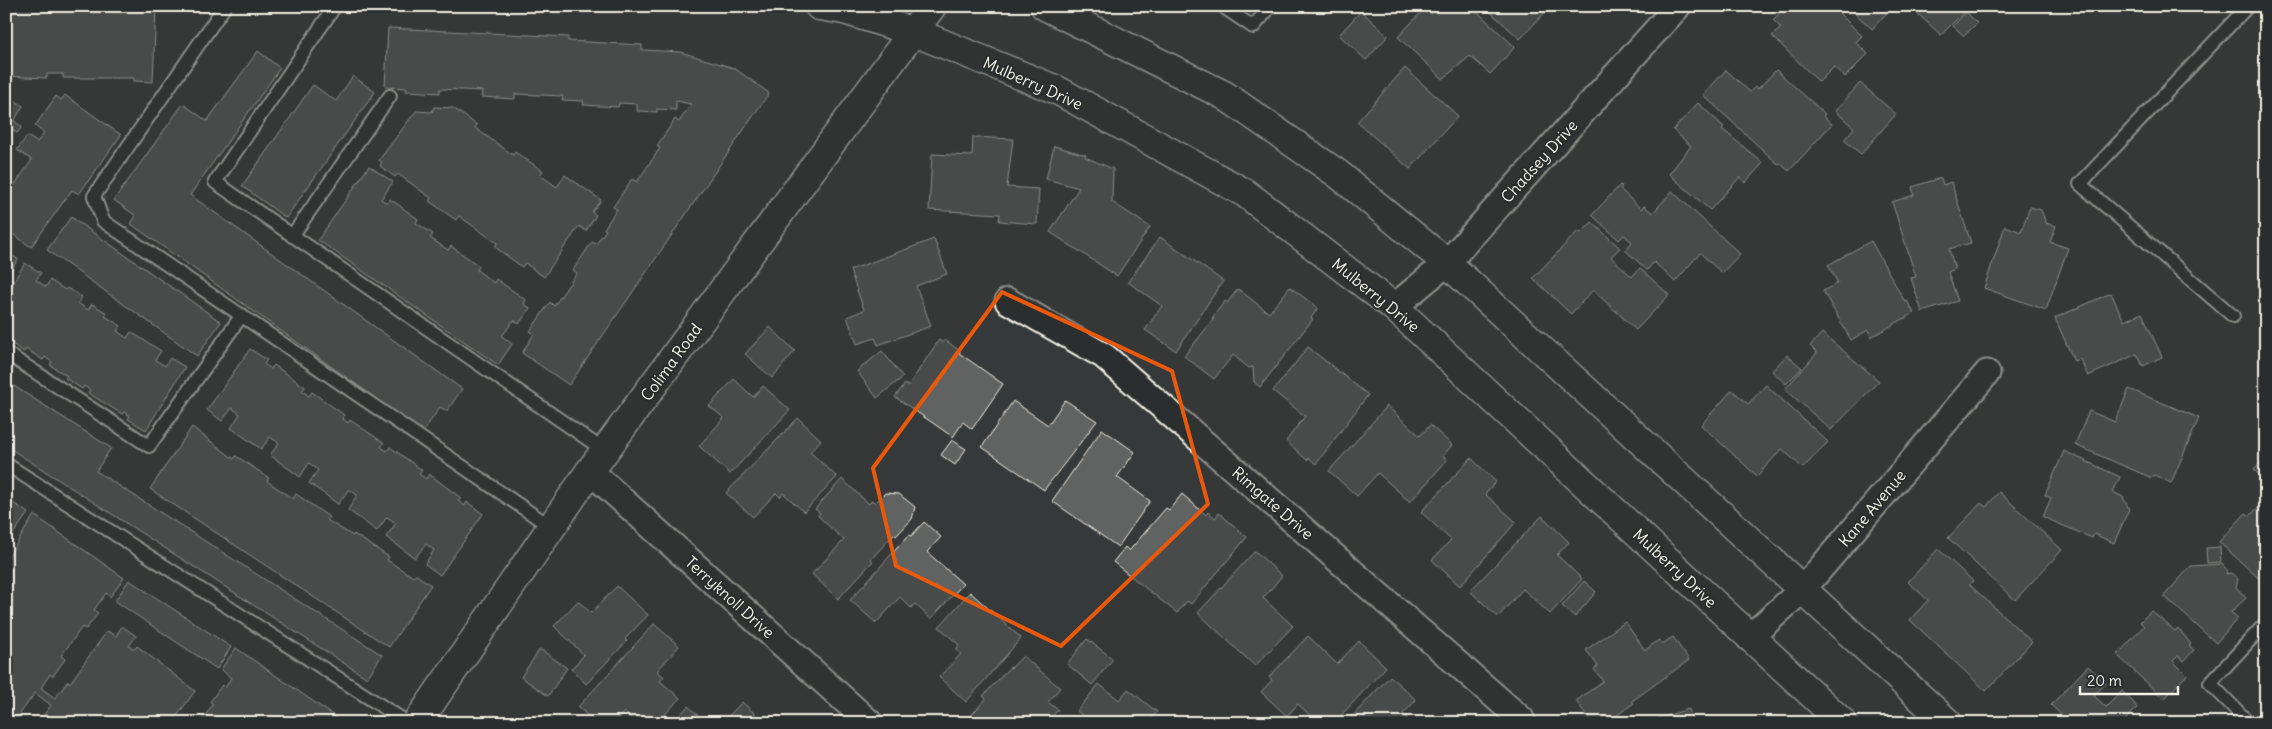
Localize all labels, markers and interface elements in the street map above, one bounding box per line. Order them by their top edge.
street label: Mulberry Drive [980,52,1086,114]
street label: Chadsey Drive [1496,115,1582,207]
street label: Mulberry Drive [1328,254,1424,336]
street label: Colima Road [636,319,706,405]
street label: Rimgate Drive [1228,462,1318,544]
street label: Kane Avenue [1834,465,1910,551]
street label: Mulberry Drive [1629,524,1721,612]
street label: Terryknoll Drive [681,552,779,642]
scale bar [2080,664,2177,696]
text: 20 m [2087,671,2122,690]

